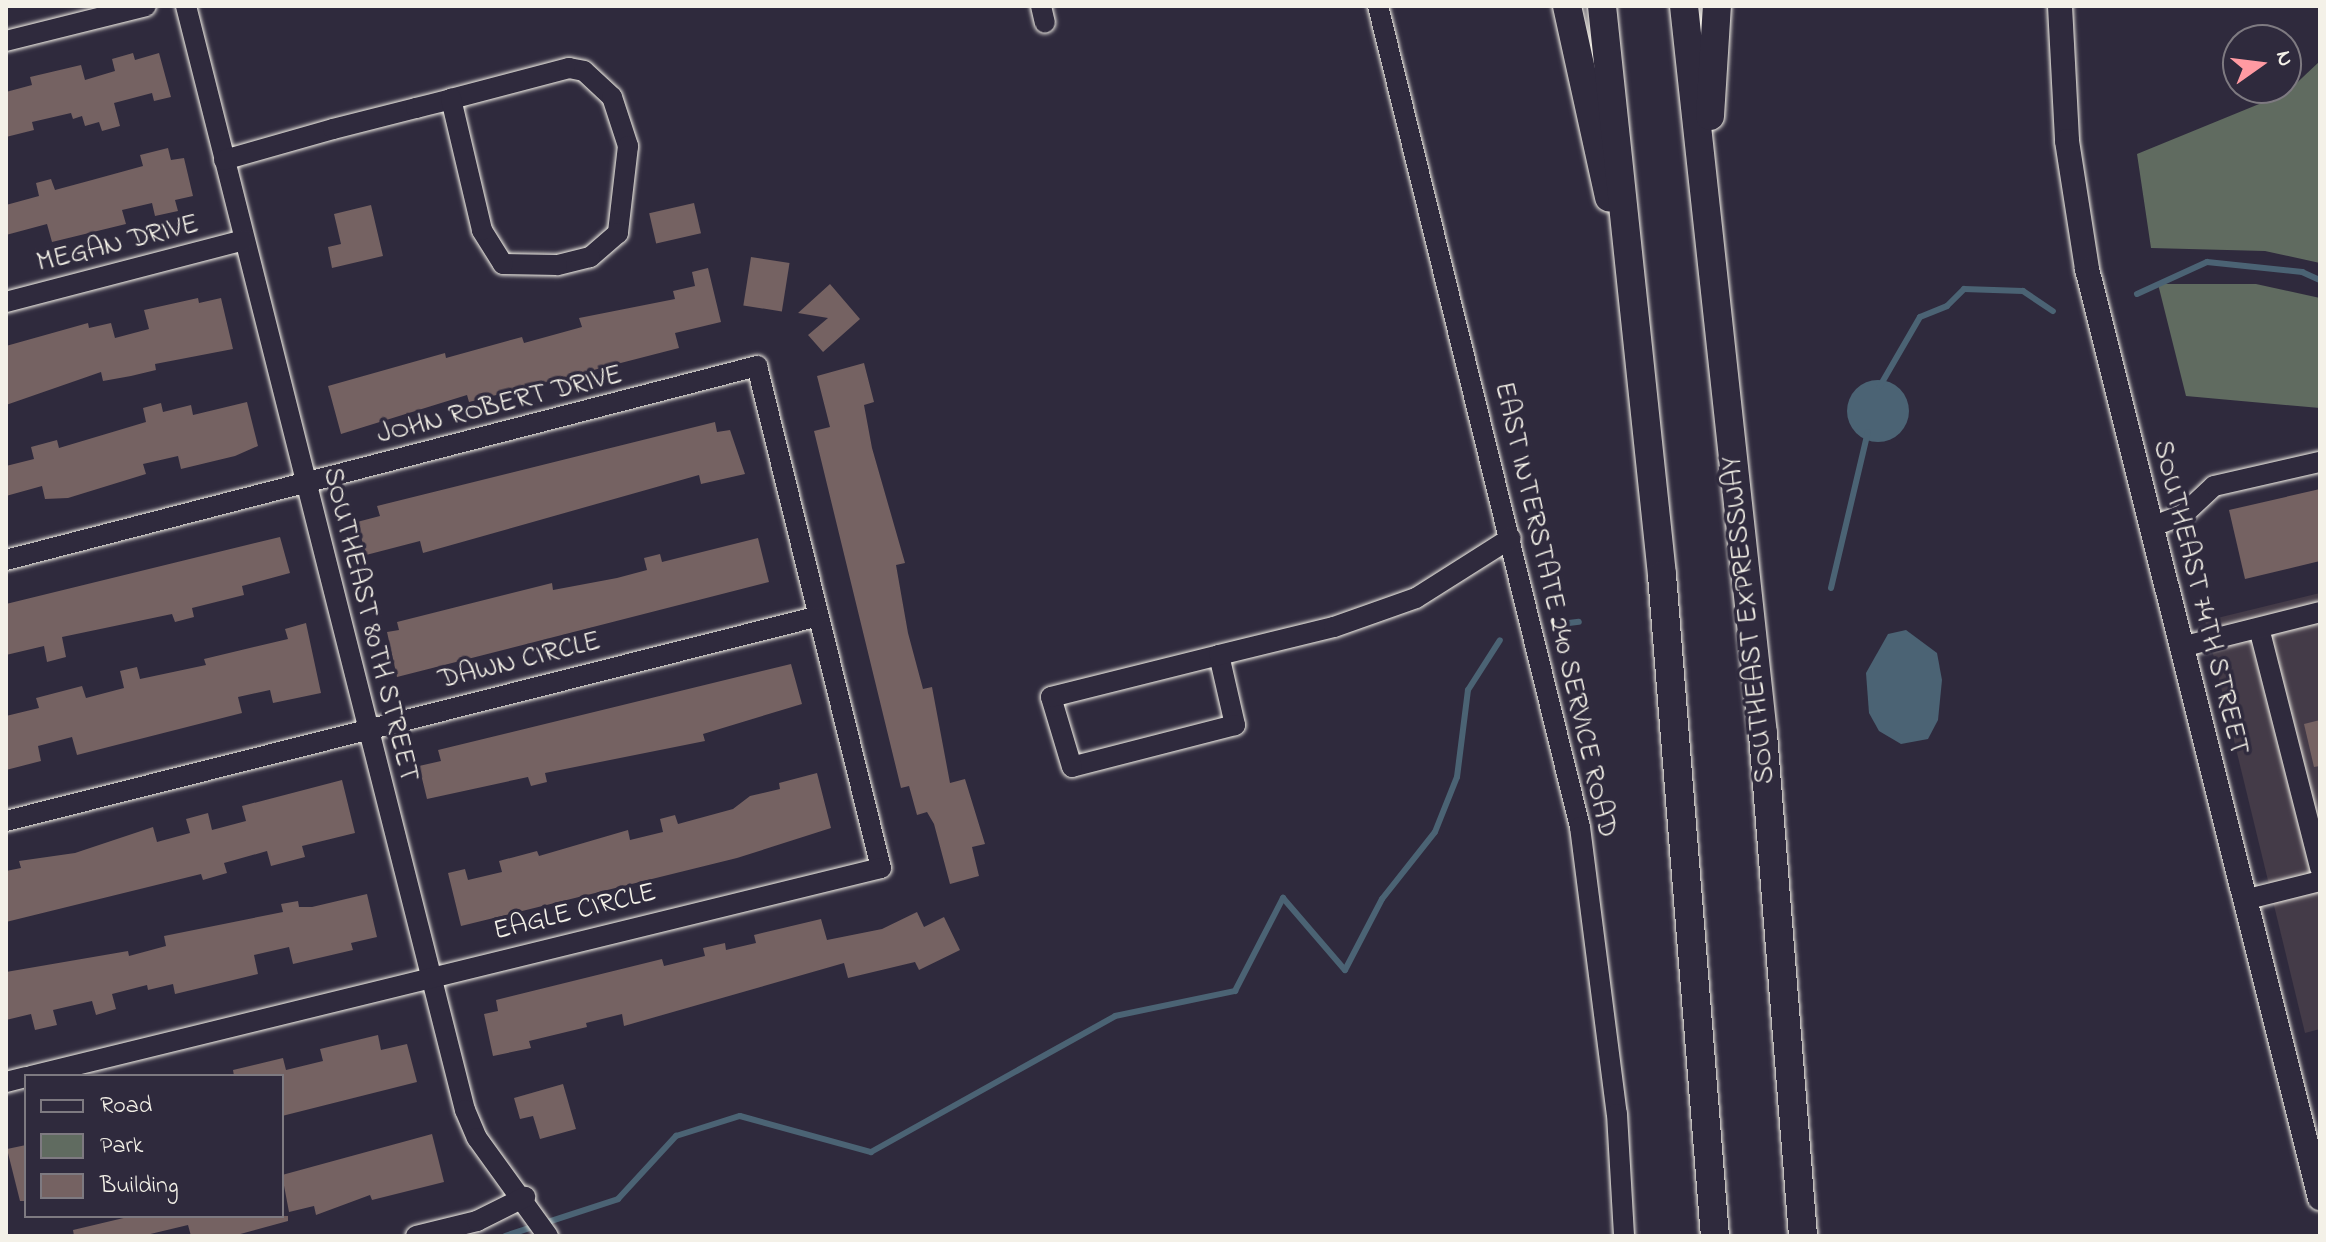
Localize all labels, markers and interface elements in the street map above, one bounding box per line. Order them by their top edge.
north arrow [2222,24,2302,104]
text: N [2266,48,2301,70]
street label: MEGAN DRIVE [34,209,202,281]
street label: JOHN ROBERT DRIVE [374,359,626,453]
street label: EAST INTERSTATE 240 SERVICE ROAD [1485,379,1623,841]
street label: SOUTHEAST 74TH STREET [2144,437,2254,759]
street label: SOUTHEAST EXPRESSWAY [1716,454,1784,786]
street label: SOUTHEAST 80TH STREET [314,464,424,786]
street label: DAWN CIRCLE [435,626,605,698]
street label: EAGLE CIRCLE [490,877,660,949]
legend [24,1074,284,1218]
text: Road [100,1089,152,1124]
text: Park [100,1129,143,1164]
text: Building [100,1169,179,1204]

